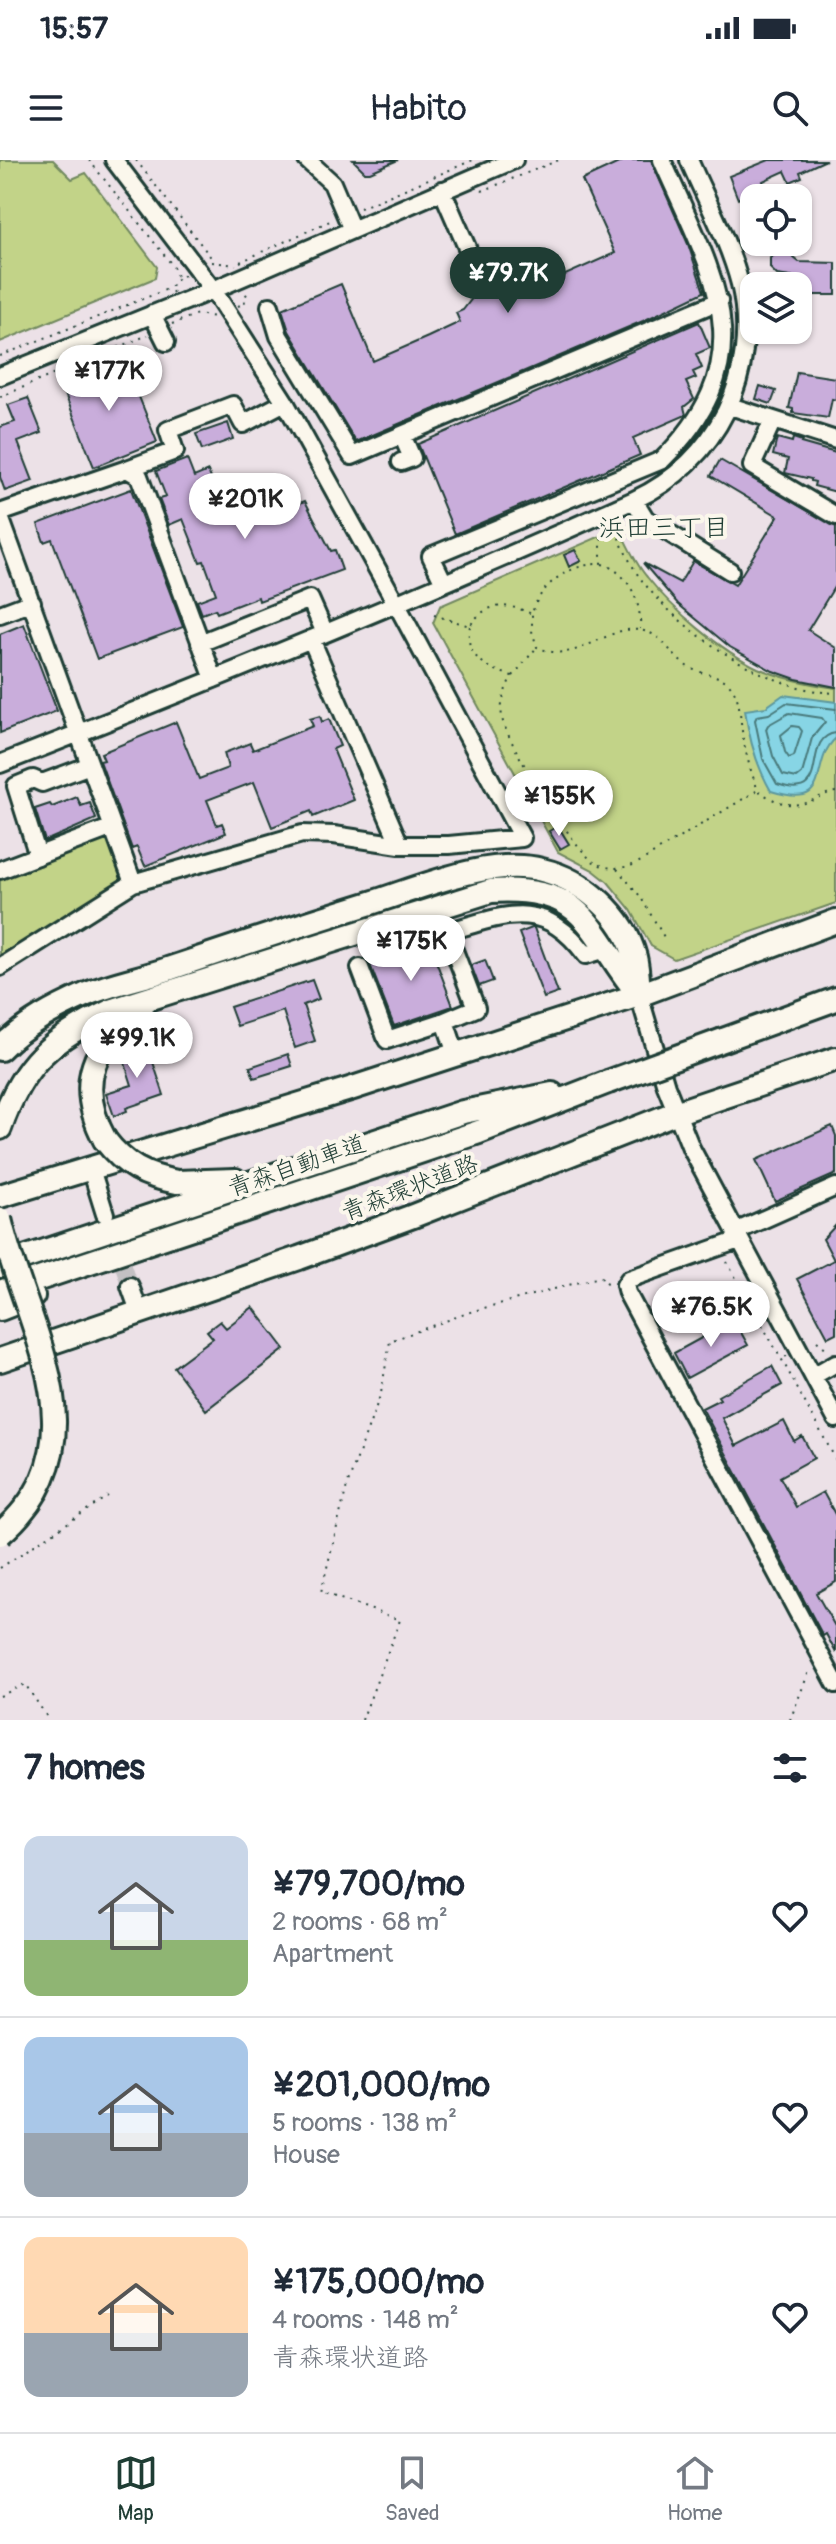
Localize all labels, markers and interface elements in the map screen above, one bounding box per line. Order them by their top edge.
text: 15:57 [40,10,108,47]
icon: menu [24,86,68,130]
text: Habito [369,86,467,131]
icon: search [768,86,812,130]
map controls [740,184,812,344]
button: locate [740,184,812,256]
pin: ¥79.7K [443,247,573,315]
text: ¥79.7K [468,257,548,289]
button: layers [740,272,812,344]
pin: ¥177K [53,345,165,413]
text: ¥177K [73,355,145,387]
pin: ¥201K [189,473,301,541]
text: ¥201K [207,483,283,515]
district label: 浜田三丁目 [599,512,729,544]
pin: ¥155K [503,770,615,838]
text: ¥155K [523,780,595,812]
pin: ¥175K [355,915,467,983]
text: ¥175K [375,925,447,957]
pin: ¥99.1K [72,1012,202,1080]
text: ¥99.1K [99,1022,175,1054]
street label: 青森自動車道 [224,1129,370,1203]
street label: 青森環状道路 [338,1149,482,1227]
pin: ¥76.5K [646,1281,776,1349]
text: ¥76.5K [670,1291,752,1323]
icon: filters [768,1746,812,1790]
text: 7 homes [24,1747,145,1790]
text: ¥79,700/mo [272,1863,465,1906]
icon: home [88,1868,184,1964]
icon: heart [768,1894,812,1938]
text: 2 rooms · 68 m² [272,1906,448,1938]
text: Apartment [272,1938,393,1970]
text: ¥201,000/mo [272,2064,490,2107]
icon: home [88,2069,184,2165]
icon: heart [768,2095,812,2139]
text: 5 rooms · 138 m² [272,2107,457,2139]
text: House [272,2139,340,2171]
text: ¥175,000/mo [272,2261,484,2304]
icon: home [88,2269,184,2365]
icon: heart [768,2295,812,2339]
text: 4 rooms · 148 m² [272,2304,459,2336]
text: 青森環状道路 [272,2342,428,2374]
tab: Map [114,2451,158,2527]
tab: Saved [385,2451,440,2527]
tab: Home [667,2451,722,2527]

